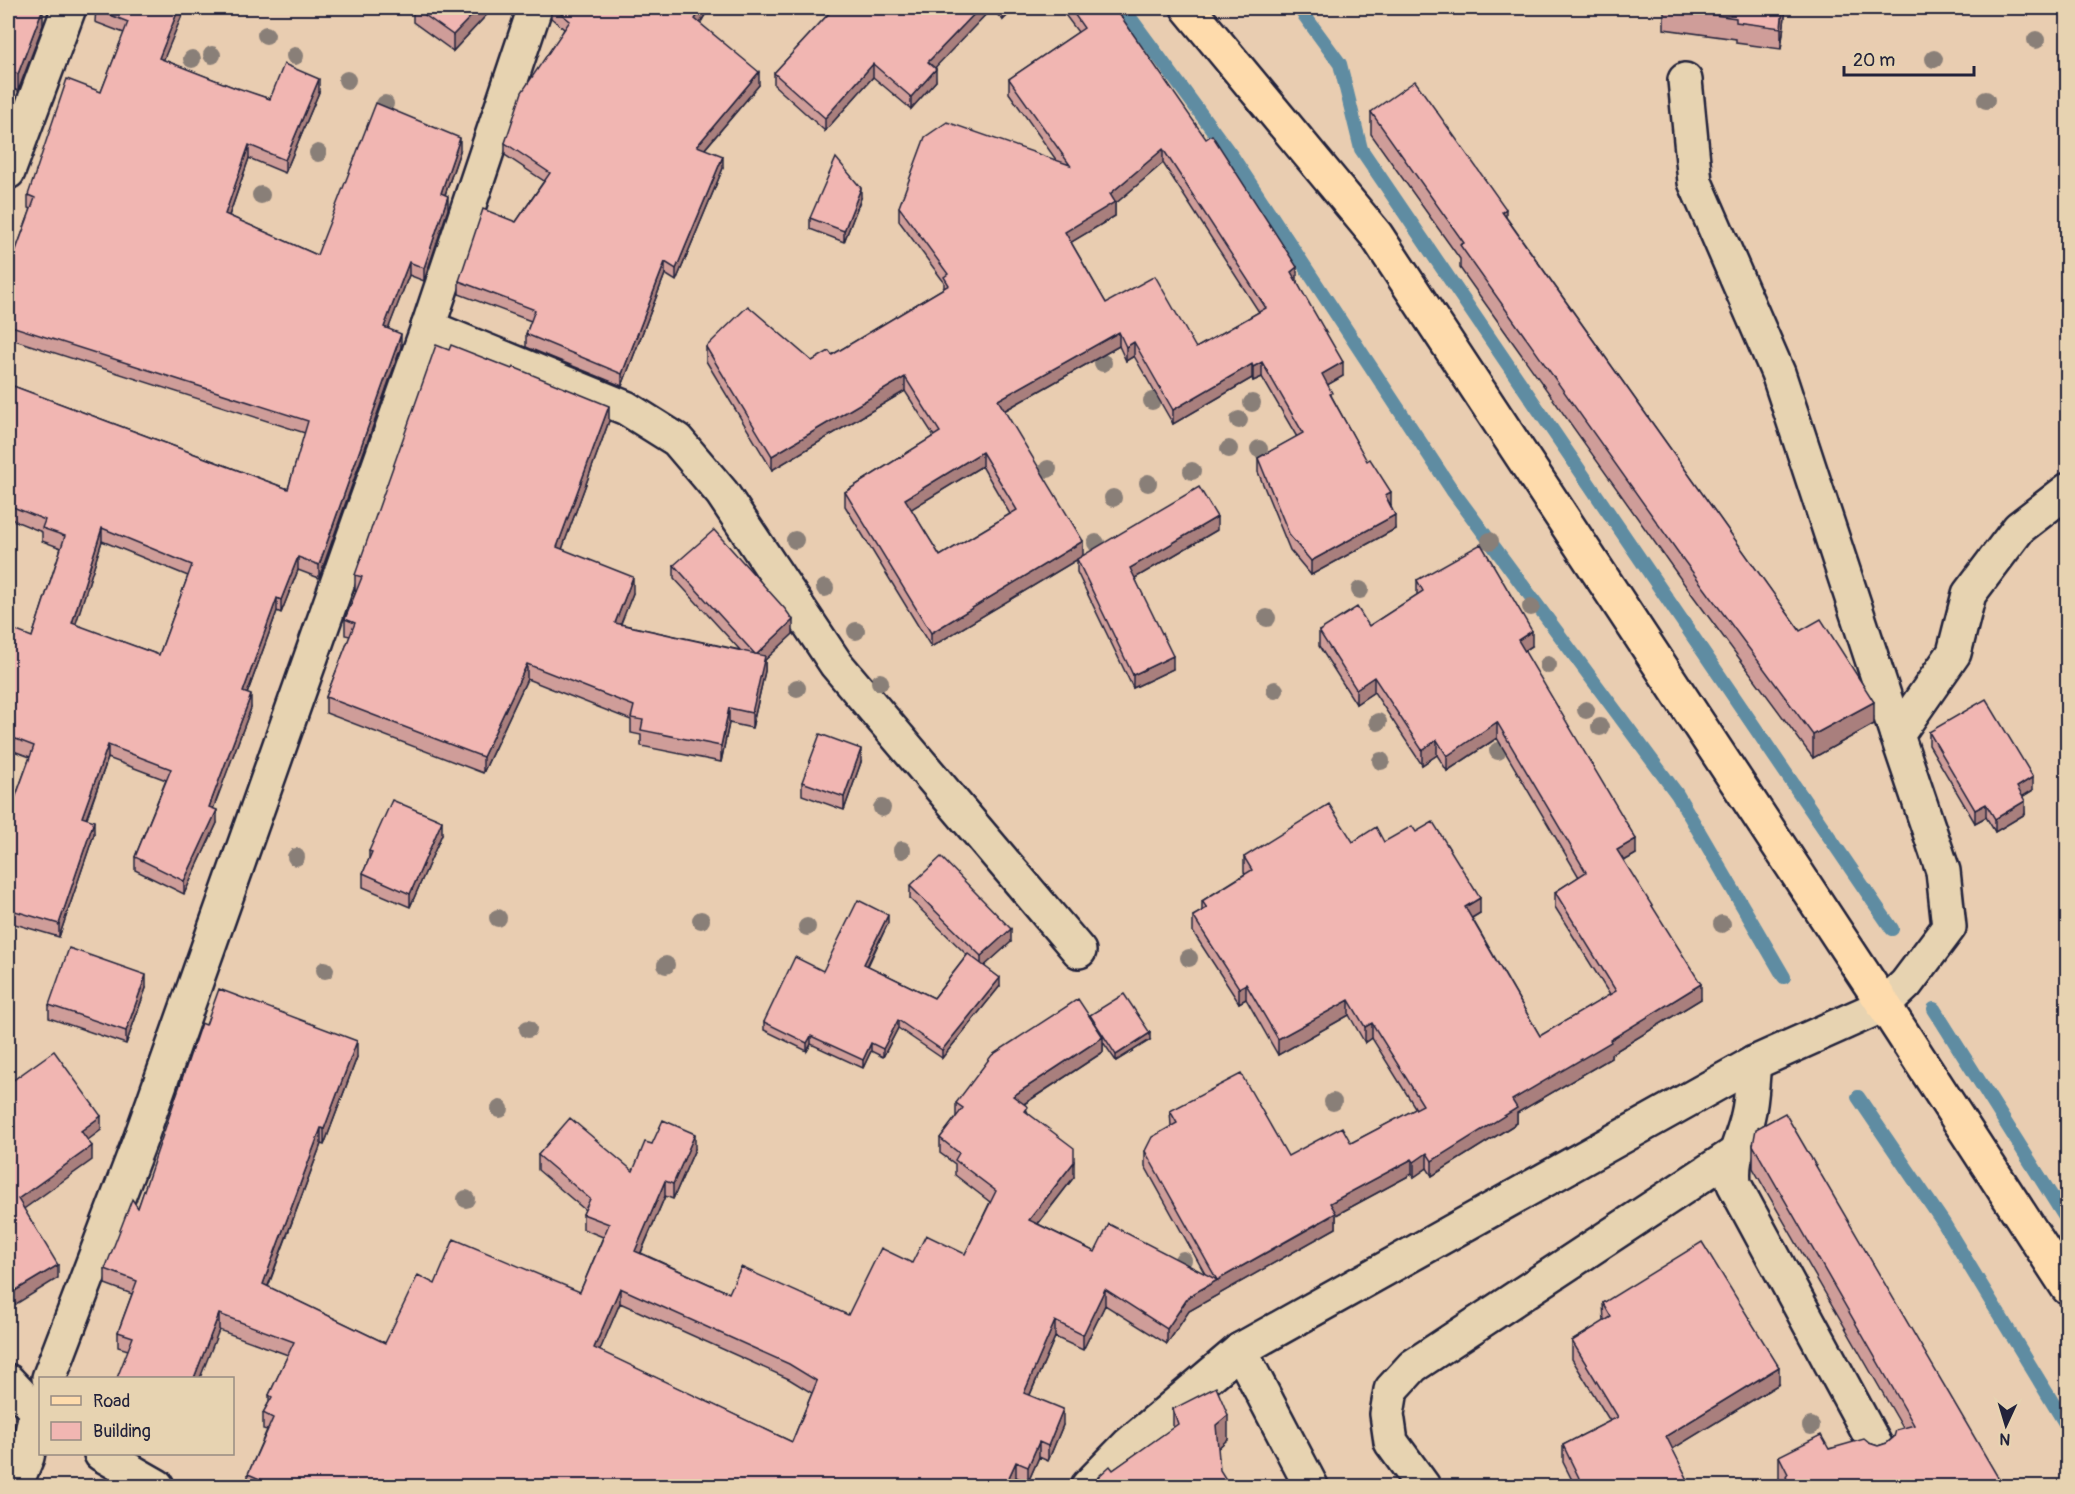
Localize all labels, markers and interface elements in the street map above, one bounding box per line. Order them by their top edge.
scale bar [1844,39,1974,77]
text: 20 m [1853,49,1895,72]
legend [39,1377,234,1455]
text: Road [93,1390,130,1413]
north arrow [1976,1395,2036,1455]
text: Building [93,1420,151,1443]
text: N [1999,1429,2011,1449]

